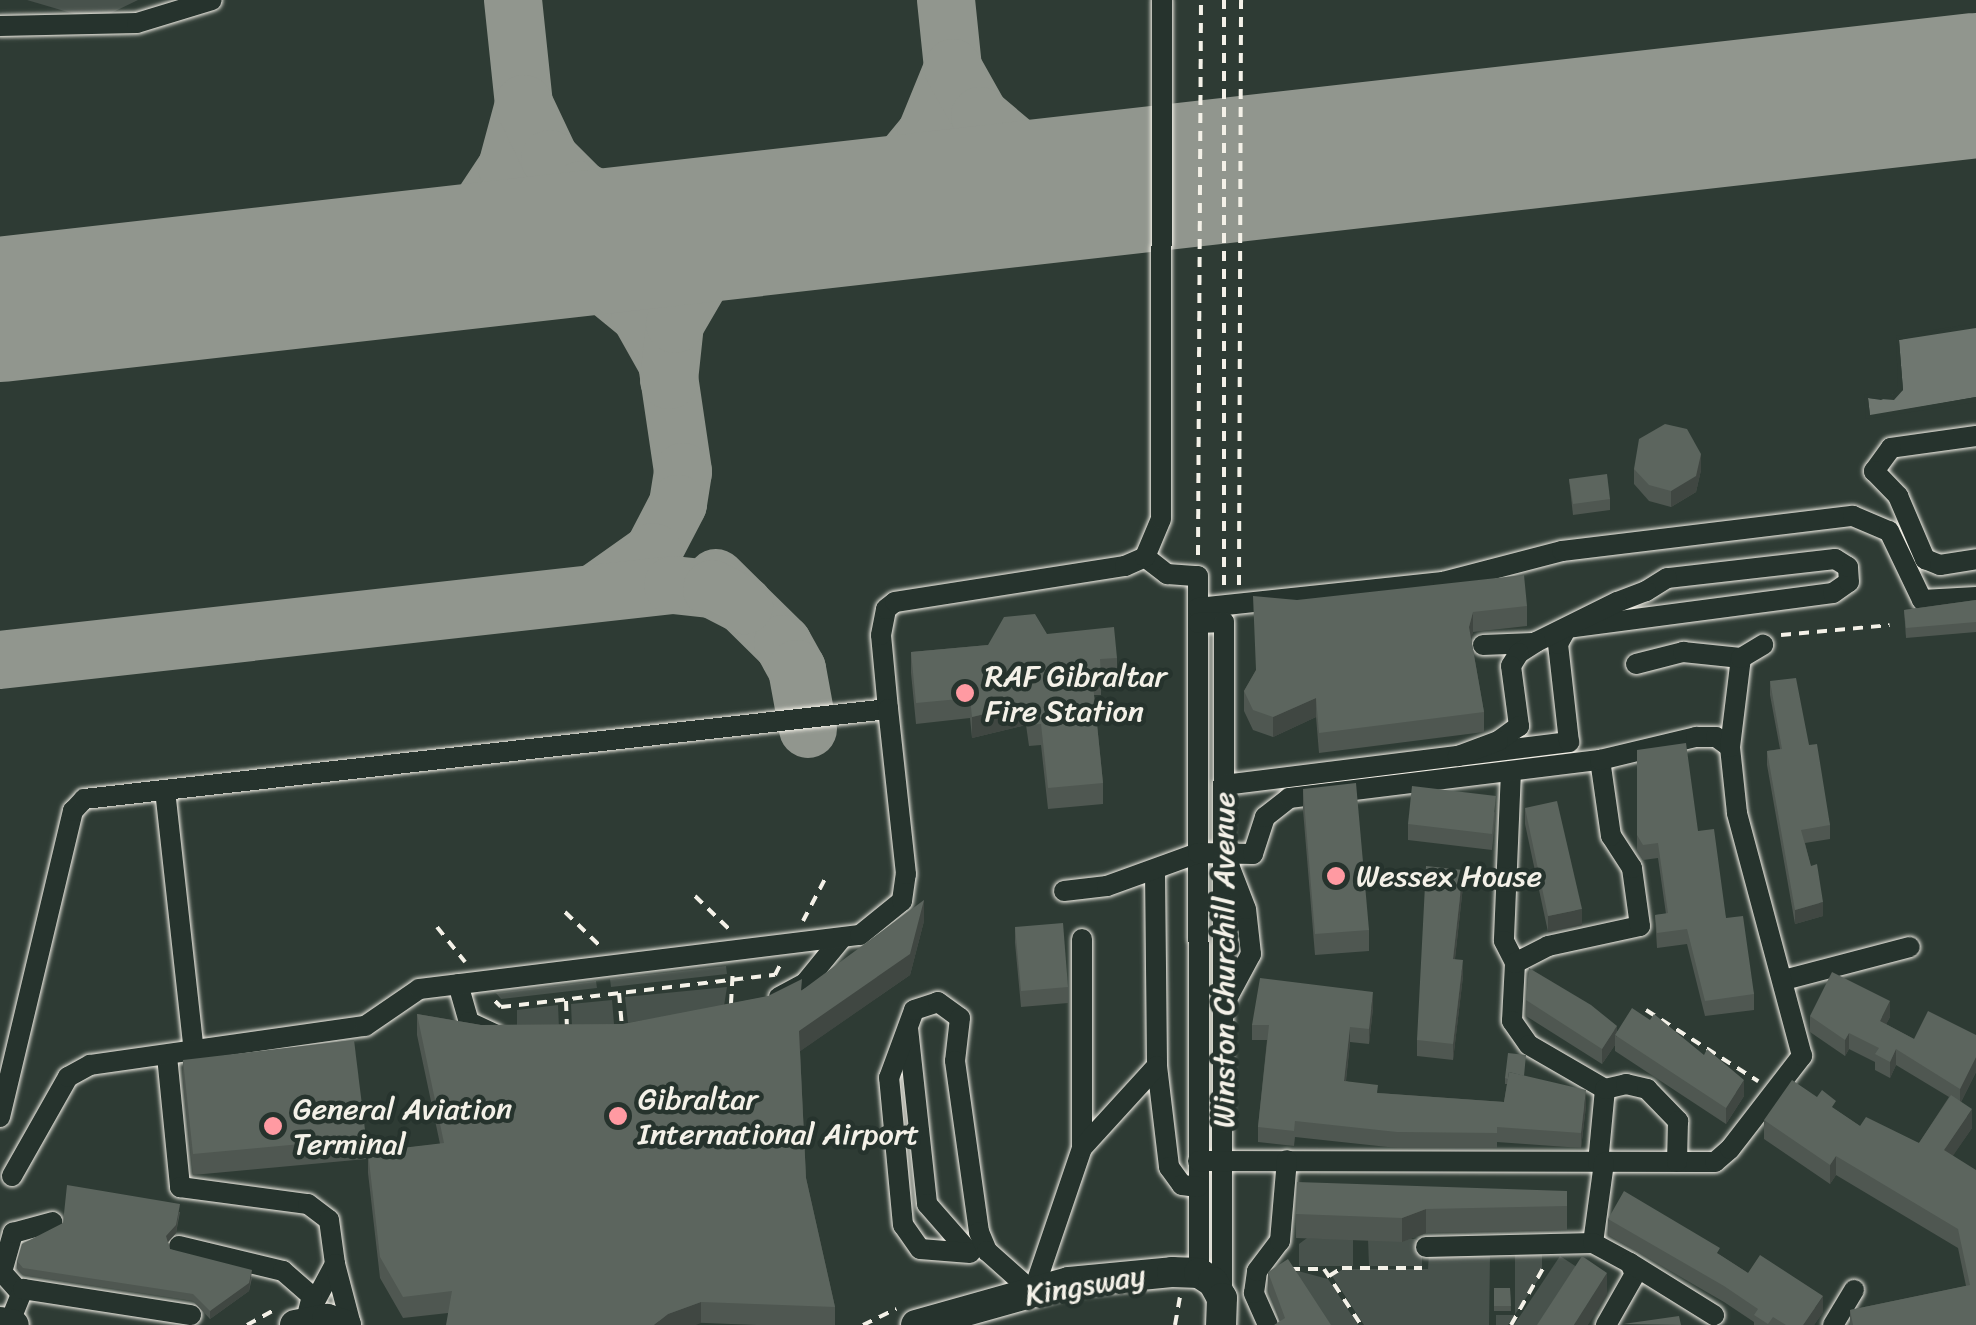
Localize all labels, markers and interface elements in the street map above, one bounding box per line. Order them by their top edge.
place label: RAF Gibraltar Fire Station [985,658,1167,728]
marker: RAF Gibraltar Fire Station [954,682,976,704]
street label: Winston Churchill Avenue [1206,792,1242,1128]
place label: Wessex House [1356,858,1542,894]
marker: Wessex House [1325,865,1347,887]
place label: Gibraltar International Airport [638,1081,919,1152]
place label: General Aviation Terminal [293,1091,512,1162]
marker: Gibraltar International Airport [607,1105,629,1127]
marker: General Aviation Terminal [262,1115,284,1137]
street label: Kingsway [1022,1257,1148,1313]

